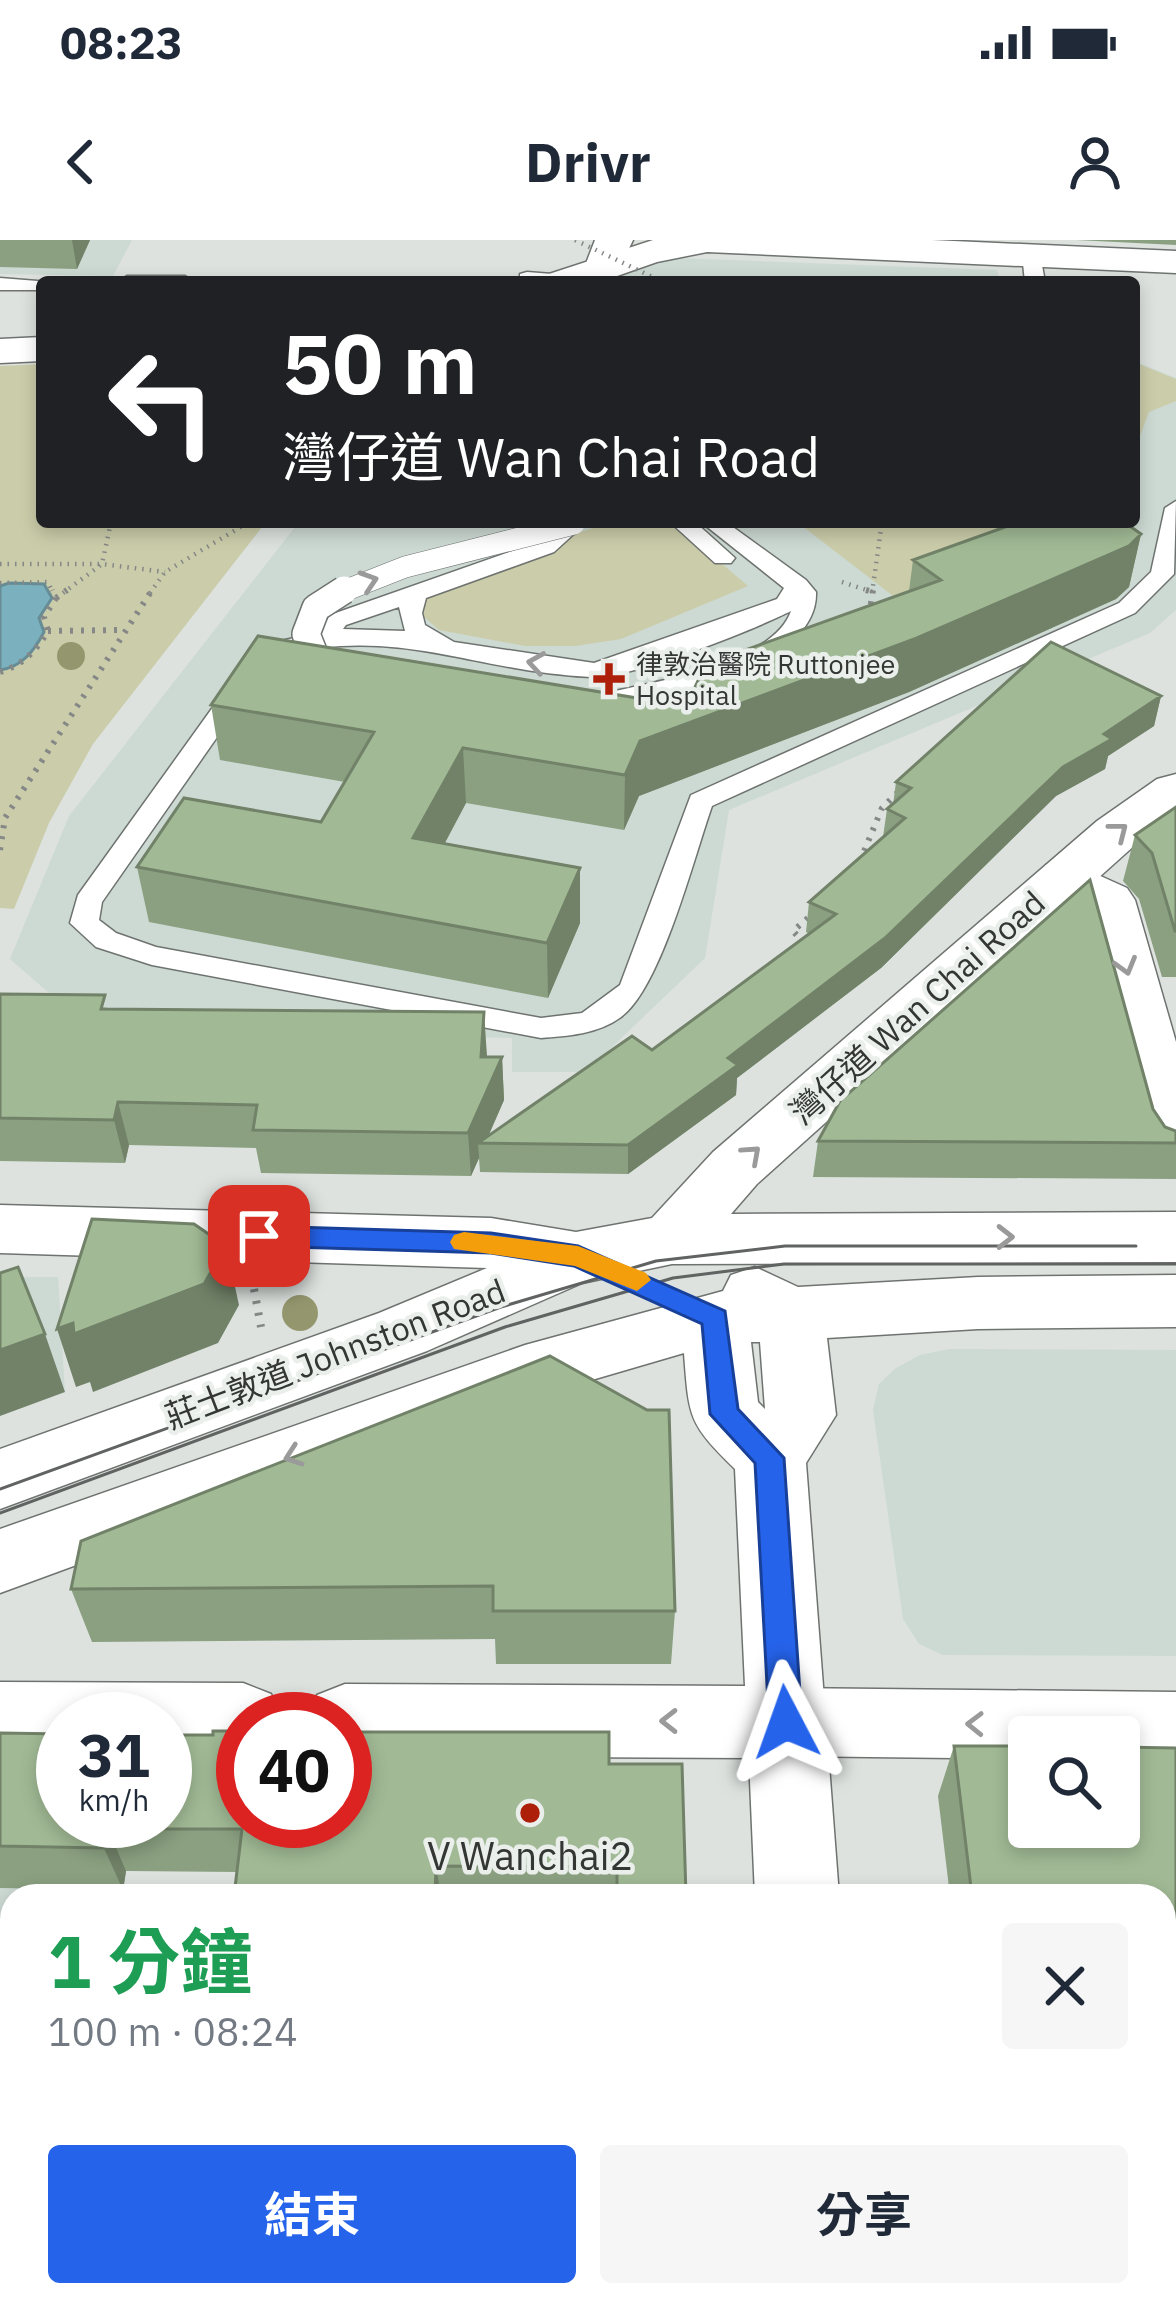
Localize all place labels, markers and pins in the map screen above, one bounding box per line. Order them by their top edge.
place label: 律敦治醫院 Ruttonjee Hospital [636,646,895,712]
marker: 律敦治醫院 Ruttonjee Hospital [593,663,625,695]
pin [208,1185,310,1287]
marker: V Wanchai2 [517,1800,543,1826]
place label: V Wanchai2 [427,1830,633,1881]

